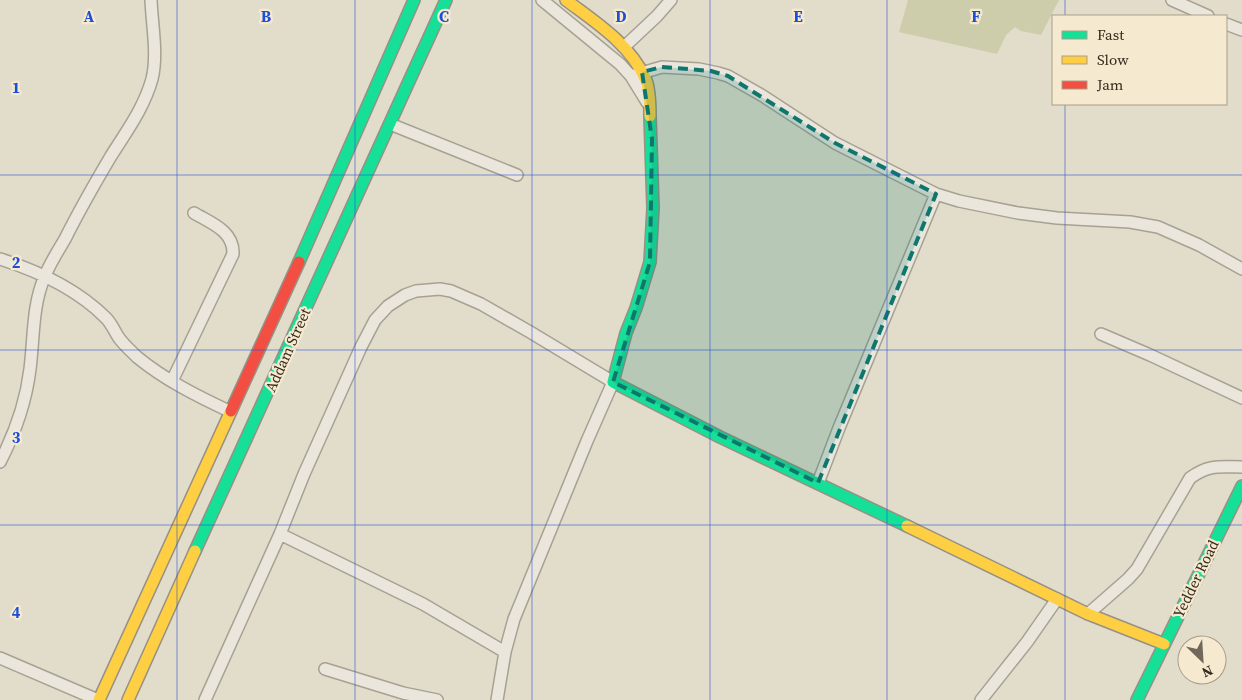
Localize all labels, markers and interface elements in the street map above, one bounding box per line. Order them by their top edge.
text: A [84,5,95,27]
text: B [261,5,272,27]
text: C [439,5,449,27]
text: D [615,5,627,27]
text: E [793,5,803,27]
text: F [971,5,981,27]
legend [1052,15,1227,105]
text: Fast [1097,24,1124,45]
text: Slow [1097,49,1129,70]
text: Jam [1096,74,1124,95]
text: 1 [12,76,20,98]
text: 2 [12,251,21,273]
street label: Addam Street [260,304,315,395]
text: 3 [12,426,21,448]
street label: Yedder Road [1168,536,1224,621]
text: 4 [12,601,21,623]
north arrow [1177,635,1227,685]
text: N [1199,661,1216,683]

